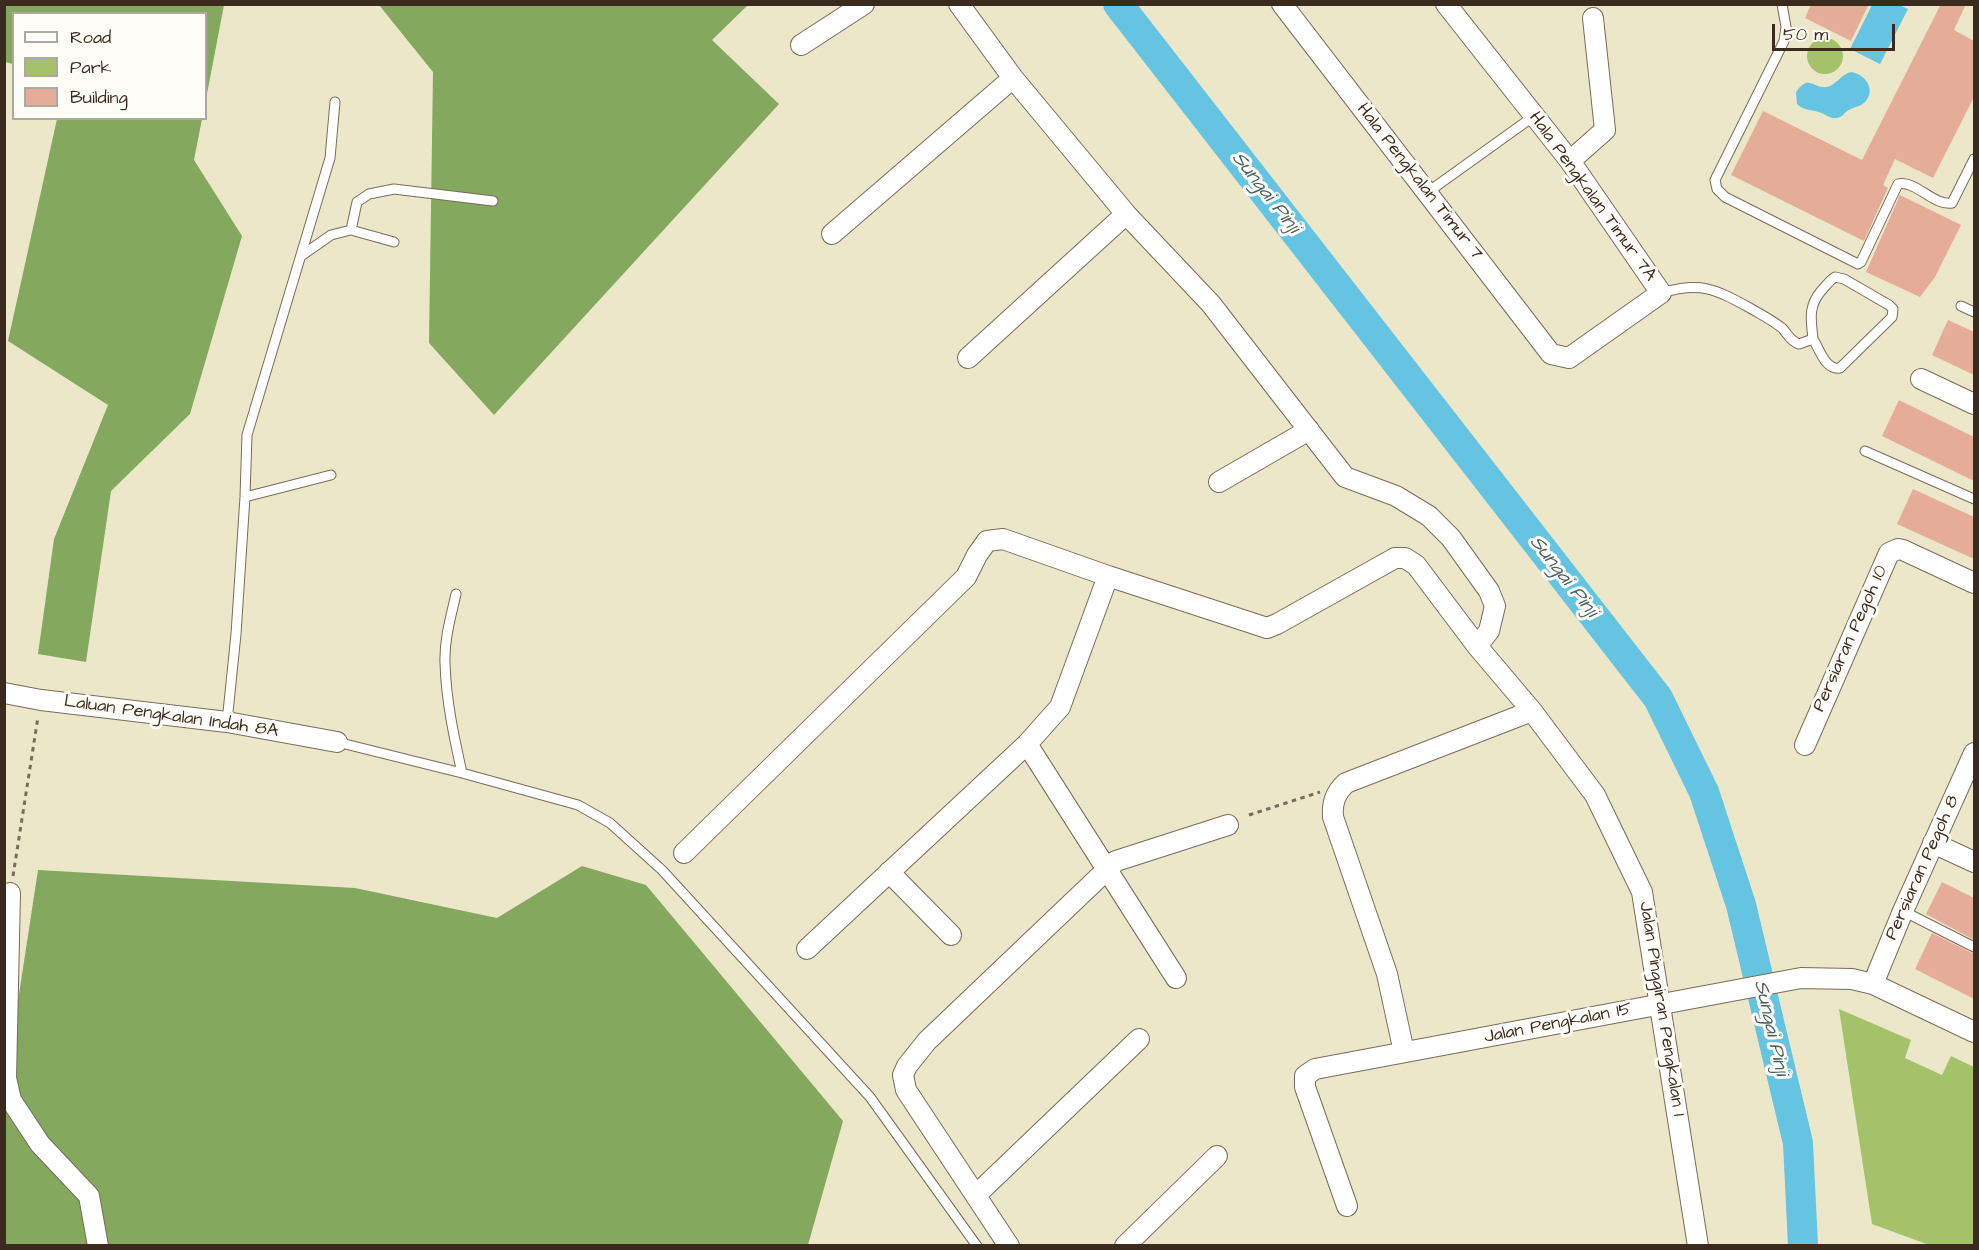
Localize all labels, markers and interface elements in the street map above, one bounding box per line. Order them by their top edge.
legend [12,12,207,120]
scale bar [1775,12,1898,50]
text: 50 m [1783,22,1828,47]
text: Road [70,25,111,50]
text: Park [70,55,112,80]
text: Building [70,85,128,110]
street label: Hala Pengkalan Timur 7 [1351,100,1487,264]
street label: Hala Pengkalan Timur 7A [1523,108,1661,286]
water label: Sungai Pinji [1226,147,1304,239]
water label: Sungai Pinji [1524,531,1602,623]
street label: Persiaran Pegoh 10 [1809,563,1893,715]
street label: Laluan Pengkalan Indah 8A [62,691,280,743]
street label: Persiaran Pegoh 8 [1881,792,1965,944]
street label: Jalan Pinggiran Pengkalan 1 [1633,900,1689,1118]
water label: Sungai Pinji [1747,978,1793,1078]
street label: Jalan Pengkalan 15 [1482,999,1634,1049]

